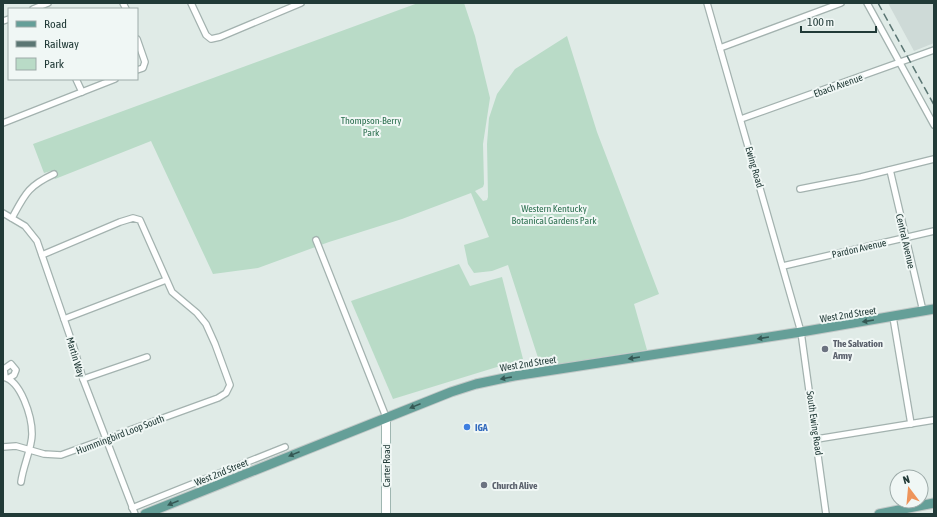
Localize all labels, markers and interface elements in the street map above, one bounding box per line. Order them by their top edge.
legend [8,8,138,80]
scale bar [801,8,876,34]
text: 100 m [807,15,834,29]
text: Road [44,17,67,31]
text: Railway [44,37,79,51]
text: Park [44,57,65,71]
street label: Ebach Avenue [812,71,865,99]
park label: Thompson-Berry Park [341,115,401,138]
street label: Ewing Road [743,145,766,189]
park label: Western Kentucky Botanical Gardens Park [511,203,597,226]
street label: Central Avenue [894,213,917,270]
street label: Pardon Avenue [831,237,888,260]
street label: West 2nd Street [819,305,877,324]
one-way arrow [862,319,874,325]
one-way arrow [757,335,769,341]
street label: Martin Way [64,336,87,379]
place label: The Salvation Army [832,338,883,361]
marker: The Salvation Army [820,344,830,354]
street label: West 2nd Street [499,354,557,373]
one-way arrow [628,355,640,361]
one-way arrow [500,375,512,381]
street label: South Ewing Road [805,390,825,456]
one-way arrow [408,403,420,409]
street label: Hummingbird Loop South [75,413,166,456]
marker: IGA [462,422,472,432]
place label: IGA [475,422,488,433]
street label: Carter Road [381,444,392,487]
one-way arrow [288,452,300,458]
street label: West 2nd Street [193,457,250,488]
north arrow [889,469,929,509]
text: N [901,473,911,486]
marker: Church Alive [479,480,489,490]
place label: Church Alive [492,480,538,491]
one-way arrow [167,500,179,506]

